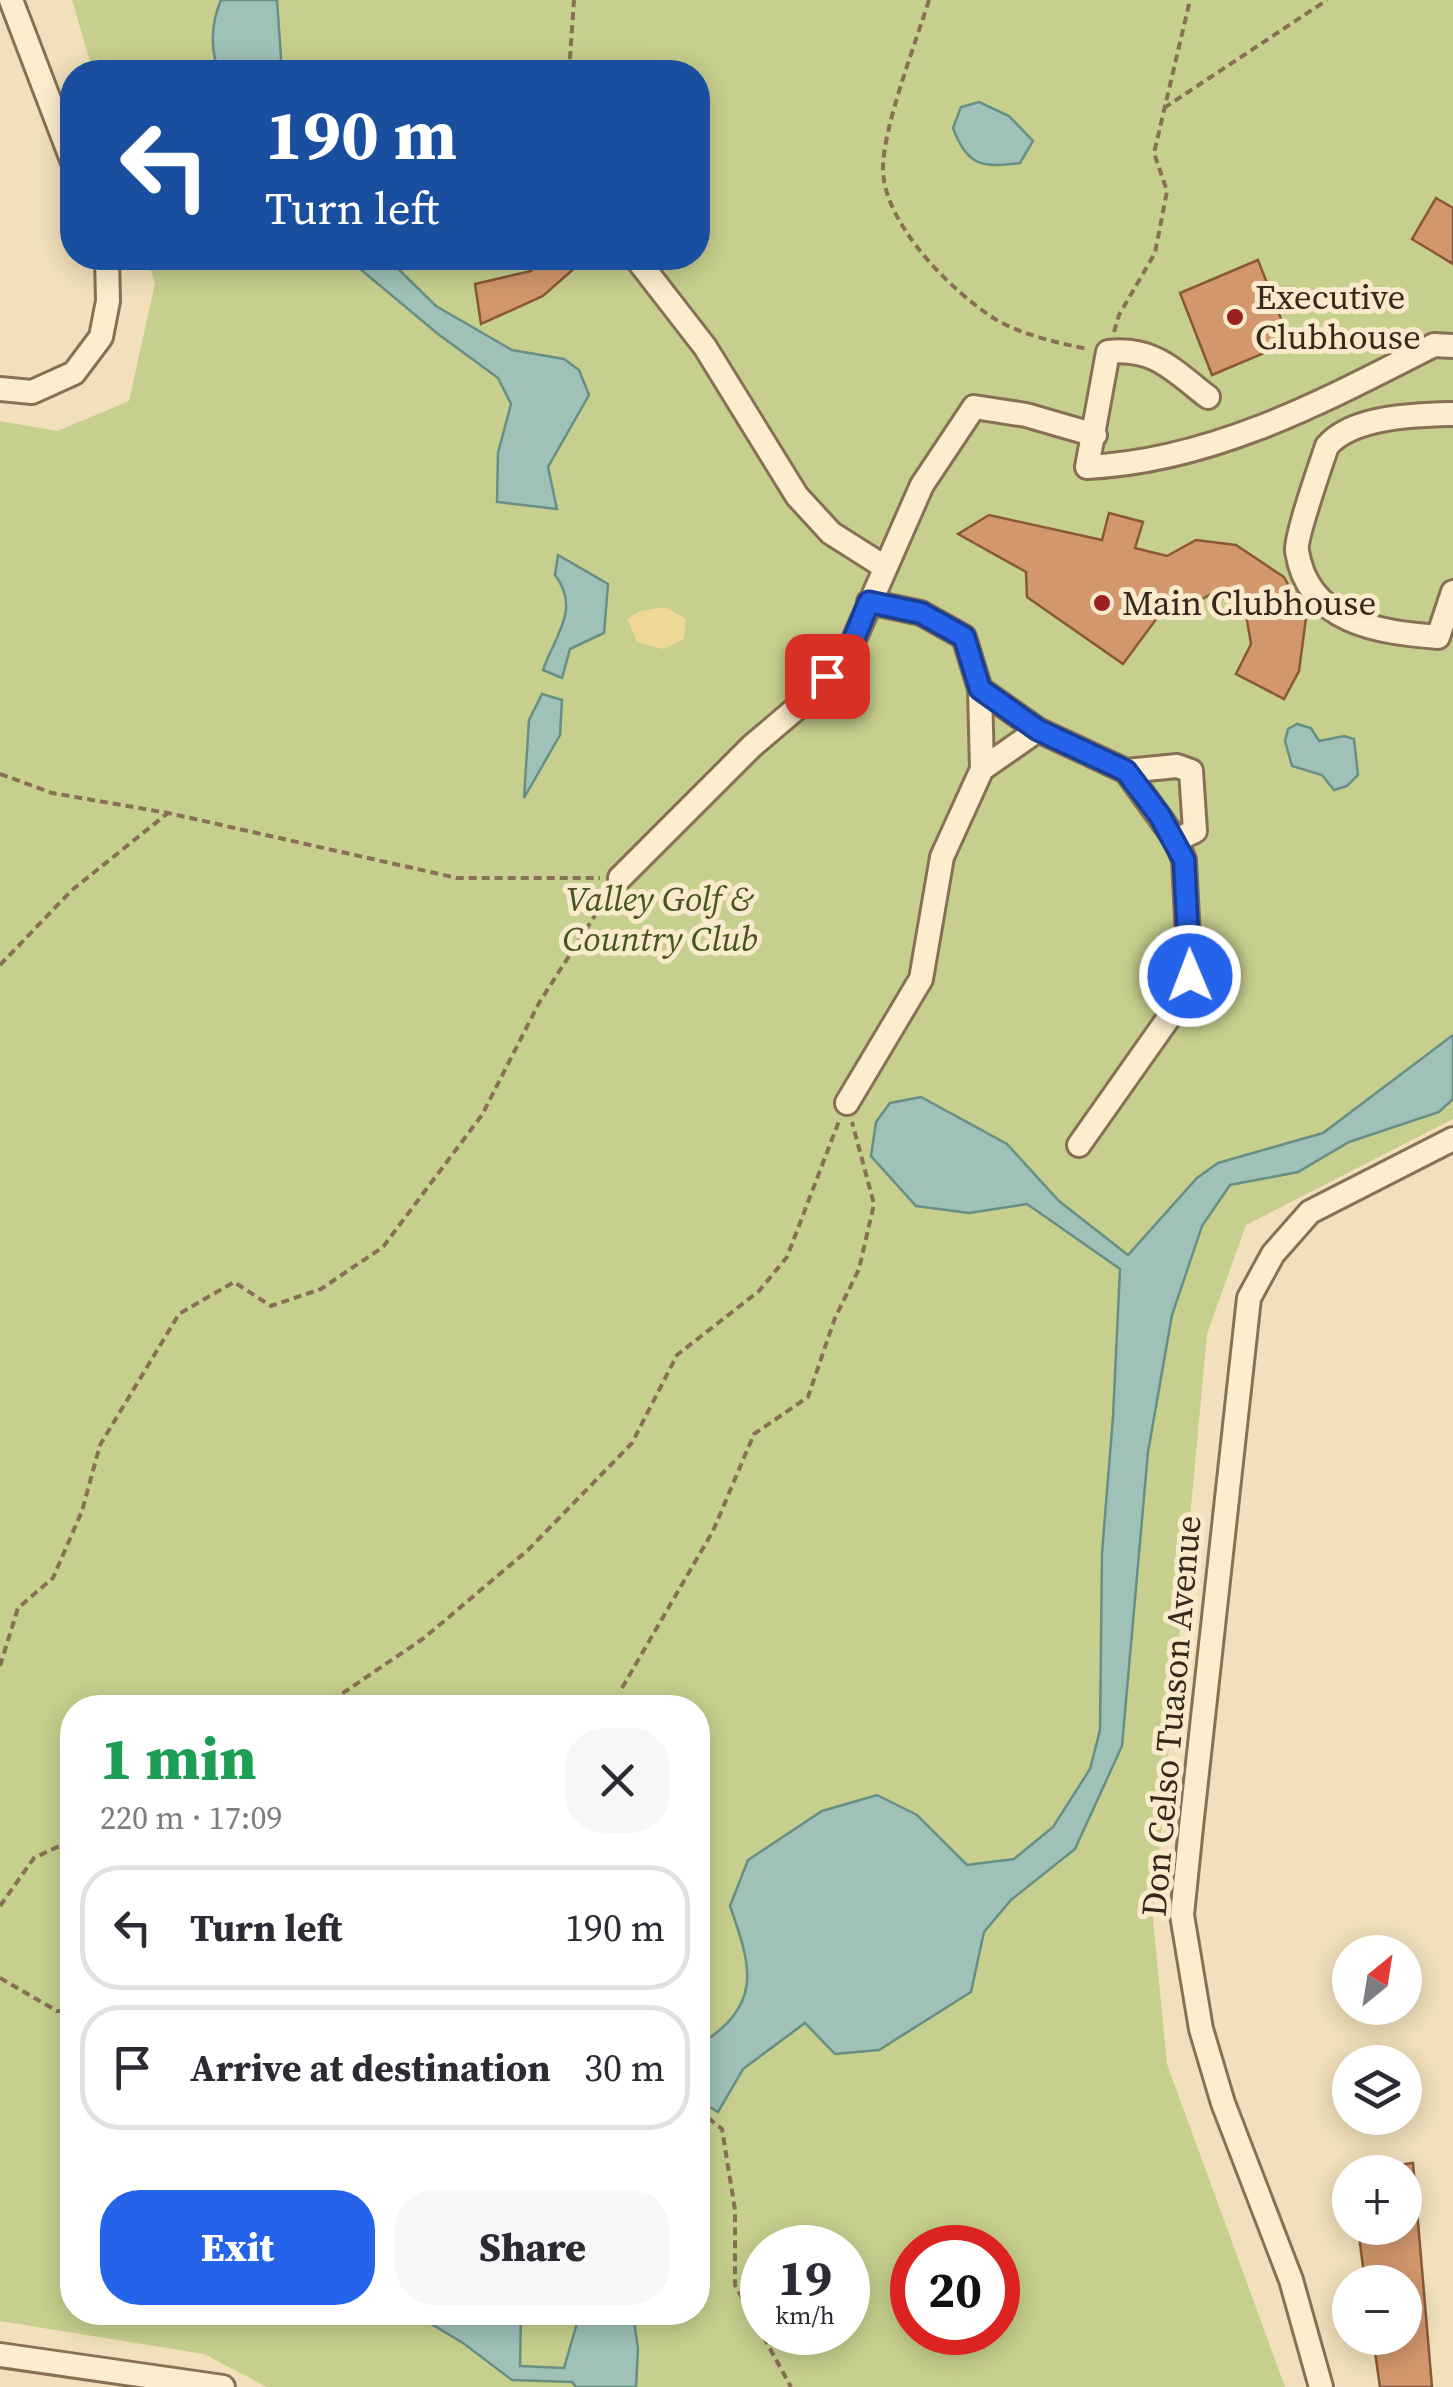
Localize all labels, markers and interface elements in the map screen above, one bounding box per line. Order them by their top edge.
text: 190 m [265,86,457,182]
icon: left [100,100,230,230]
text: Turn left [265,177,439,239]
place label: Executive Clubhouse [1255,273,1421,361]
marker: Executive Clubhouse [1224,306,1246,328]
place label: Main Clubhouse [1122,579,1376,627]
marker: Main Clubhouse [1091,592,1113,614]
pin [785,634,870,719]
icon: arrive [800,649,855,704]
park label: Valley Golf & Country Club [562,875,758,963]
position arrow [1138,924,1242,1028]
street label: Don Celso Tuason Avenue [1130,1513,1212,1919]
text: 1 min [100,1717,256,1799]
button: close [565,1728,670,1833]
text: 220 m · 17:09 [100,1796,282,1840]
icon: left [105,1900,160,1955]
text: Turn left [190,1902,342,1954]
text: 190 m [565,1902,665,1954]
north arrow [1332,1935,1422,2025]
map controls [1332,1935,1422,2355]
icon: arrive [105,2040,160,2095]
text: Arrive at destination [190,2042,551,2094]
text: 30 m [584,2042,665,2094]
button: layers [1332,2045,1422,2135]
button: + [1332,2155,1422,2245]
button: Exit [100,2190,375,2305]
button: Share [395,2190,670,2305]
speed limit sign: 20 [890,2225,1020,2355]
text: 19 [778,2243,832,2312]
button: − [1332,2265,1422,2355]
text: km/h [775,2298,835,2332]

